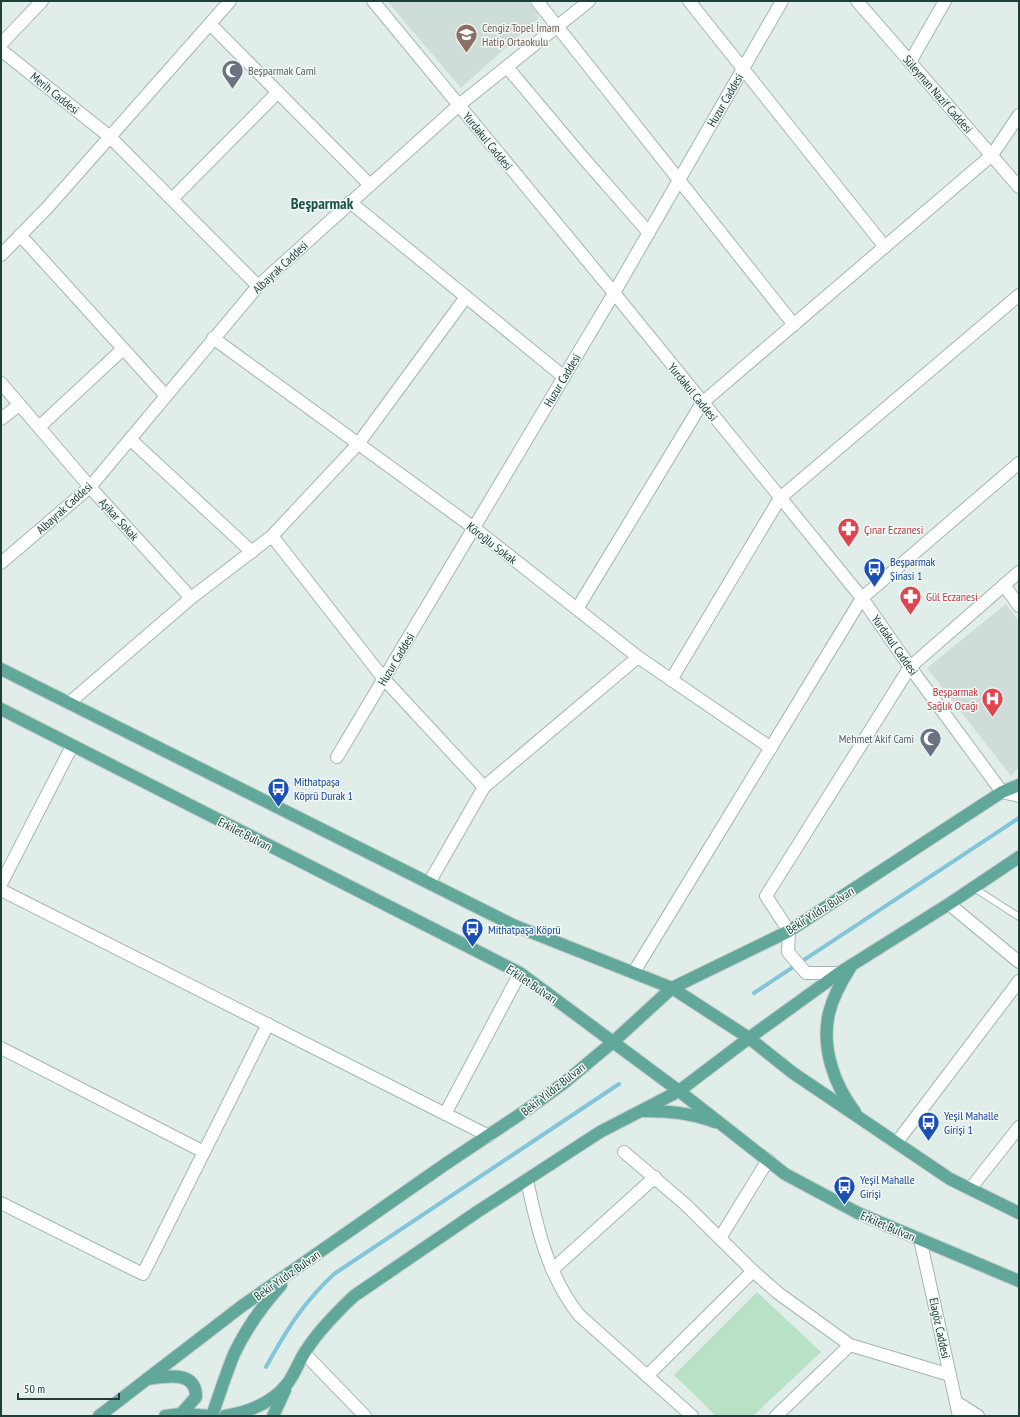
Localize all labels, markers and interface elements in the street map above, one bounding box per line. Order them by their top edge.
place label: Cengiz Topel İmam Hatip Ortaokulu [482,20,560,49]
school or university icon: Cengiz Topel İmam Hatip Ortaokulu [453,21,479,54]
street label: Süleyman Nazif Caddesi [900,52,976,136]
mosque icon: Beşparmak Cami [219,57,245,90]
place label: Beşparmak Cami [248,63,316,78]
street label: Merih Caddesi [28,69,82,117]
street label: Huzur Caddesi [704,71,746,129]
street label: Yurdakul Caddesi [460,109,516,173]
district label: Beşparmak [291,193,354,213]
street label: Albayrak Caddesi [249,238,311,296]
street label: Huzur Caddesi [540,351,584,409]
street label: Yurdakul Caddesi [665,360,721,424]
street label: Albayrak Caddesi [33,479,95,537]
street label: Aşikar Sokak [96,495,142,544]
pharmacy icon: Çınar Eczanesi [835,516,861,549]
street label: Köroğlu Sokak [464,519,520,567]
place label: Çınar Eczanesi [864,522,923,537]
place label: Beşparmak Şinasi 1 [890,554,936,583]
bus stop icon: Beşparmak Şinasi 1 [861,555,887,588]
pharmacy icon: Gül Eczanesi [898,583,924,616]
place label: Gül Eczanesi [926,589,978,604]
street label: Yurdakul Caddesi [869,612,921,678]
street label: Huzur Caddesi [374,630,418,688]
place label: Beşparmak Sağlık Ocağı [927,684,978,713]
hospital icon: Beşparmak Sağlık Ocağı [980,685,1006,718]
mosque icon: Mehmet Akif Cami [917,725,943,758]
place label: Mehmet Akif Cami [839,731,914,746]
place label: Mithatpaşa Köprü Durak 1 [294,774,353,803]
bus stop icon: Mithatpaşa Köprü Durak 1 [266,775,292,808]
street label: Erkilet Bulvarı [216,814,274,854]
street label: Bekir Yıldız Bulvarı [783,883,857,937]
bus stop icon: Mithatpaşa Köprü [460,916,486,949]
place label: Mithatpaşa Köprü [488,922,561,937]
street label: Erkilet Bulvarı [504,961,560,1007]
street label: Bekir Yıldız Bulvarı [518,1059,588,1119]
place label: Yeşil Mahalle Girişi 1 [944,1108,999,1137]
bus stop icon: Yeşil Mahalle Girişi 1 [916,1109,942,1142]
place label: Yeşil Mahalle Girişi [860,1172,915,1201]
bus stop icon: Yeşil Mahalle Girişi [831,1173,857,1206]
street label: Erkilet Bulvarı [858,1208,918,1244]
street label: Bekir Yıldız Bulvarı [251,1247,323,1303]
street label: Elagöz Caddesi [926,1296,954,1360]
scale bar [18,1375,119,1401]
text: 50 m [24,1381,45,1396]

